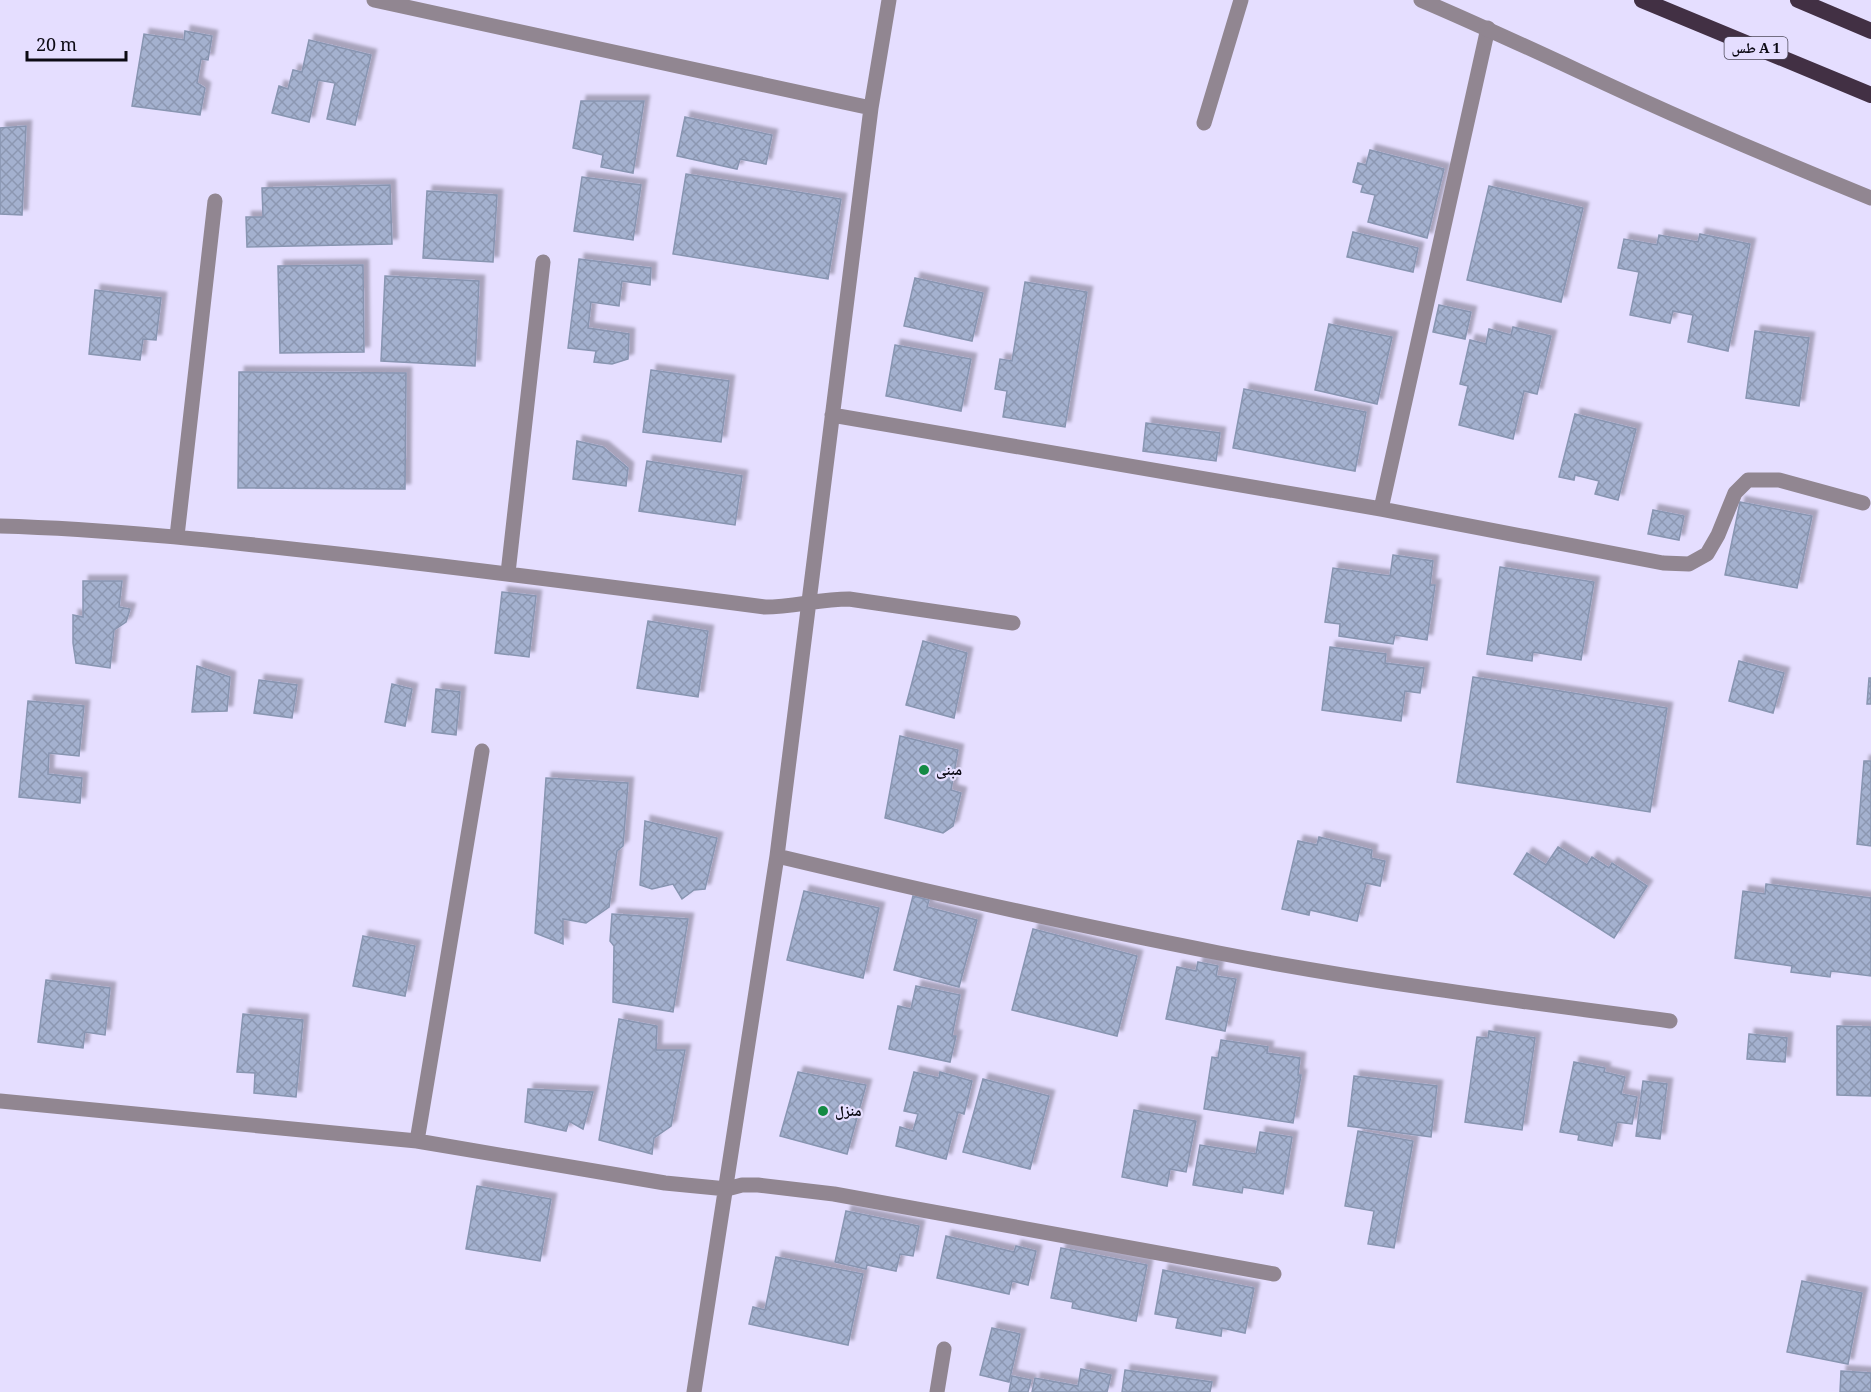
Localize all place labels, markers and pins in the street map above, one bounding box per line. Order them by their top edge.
place label: مبنى [936,759,962,785]
marker: مبنى [917,763,931,777]
place label: منزل [835,1100,862,1126]
marker: منزل [816,1104,830,1118]

